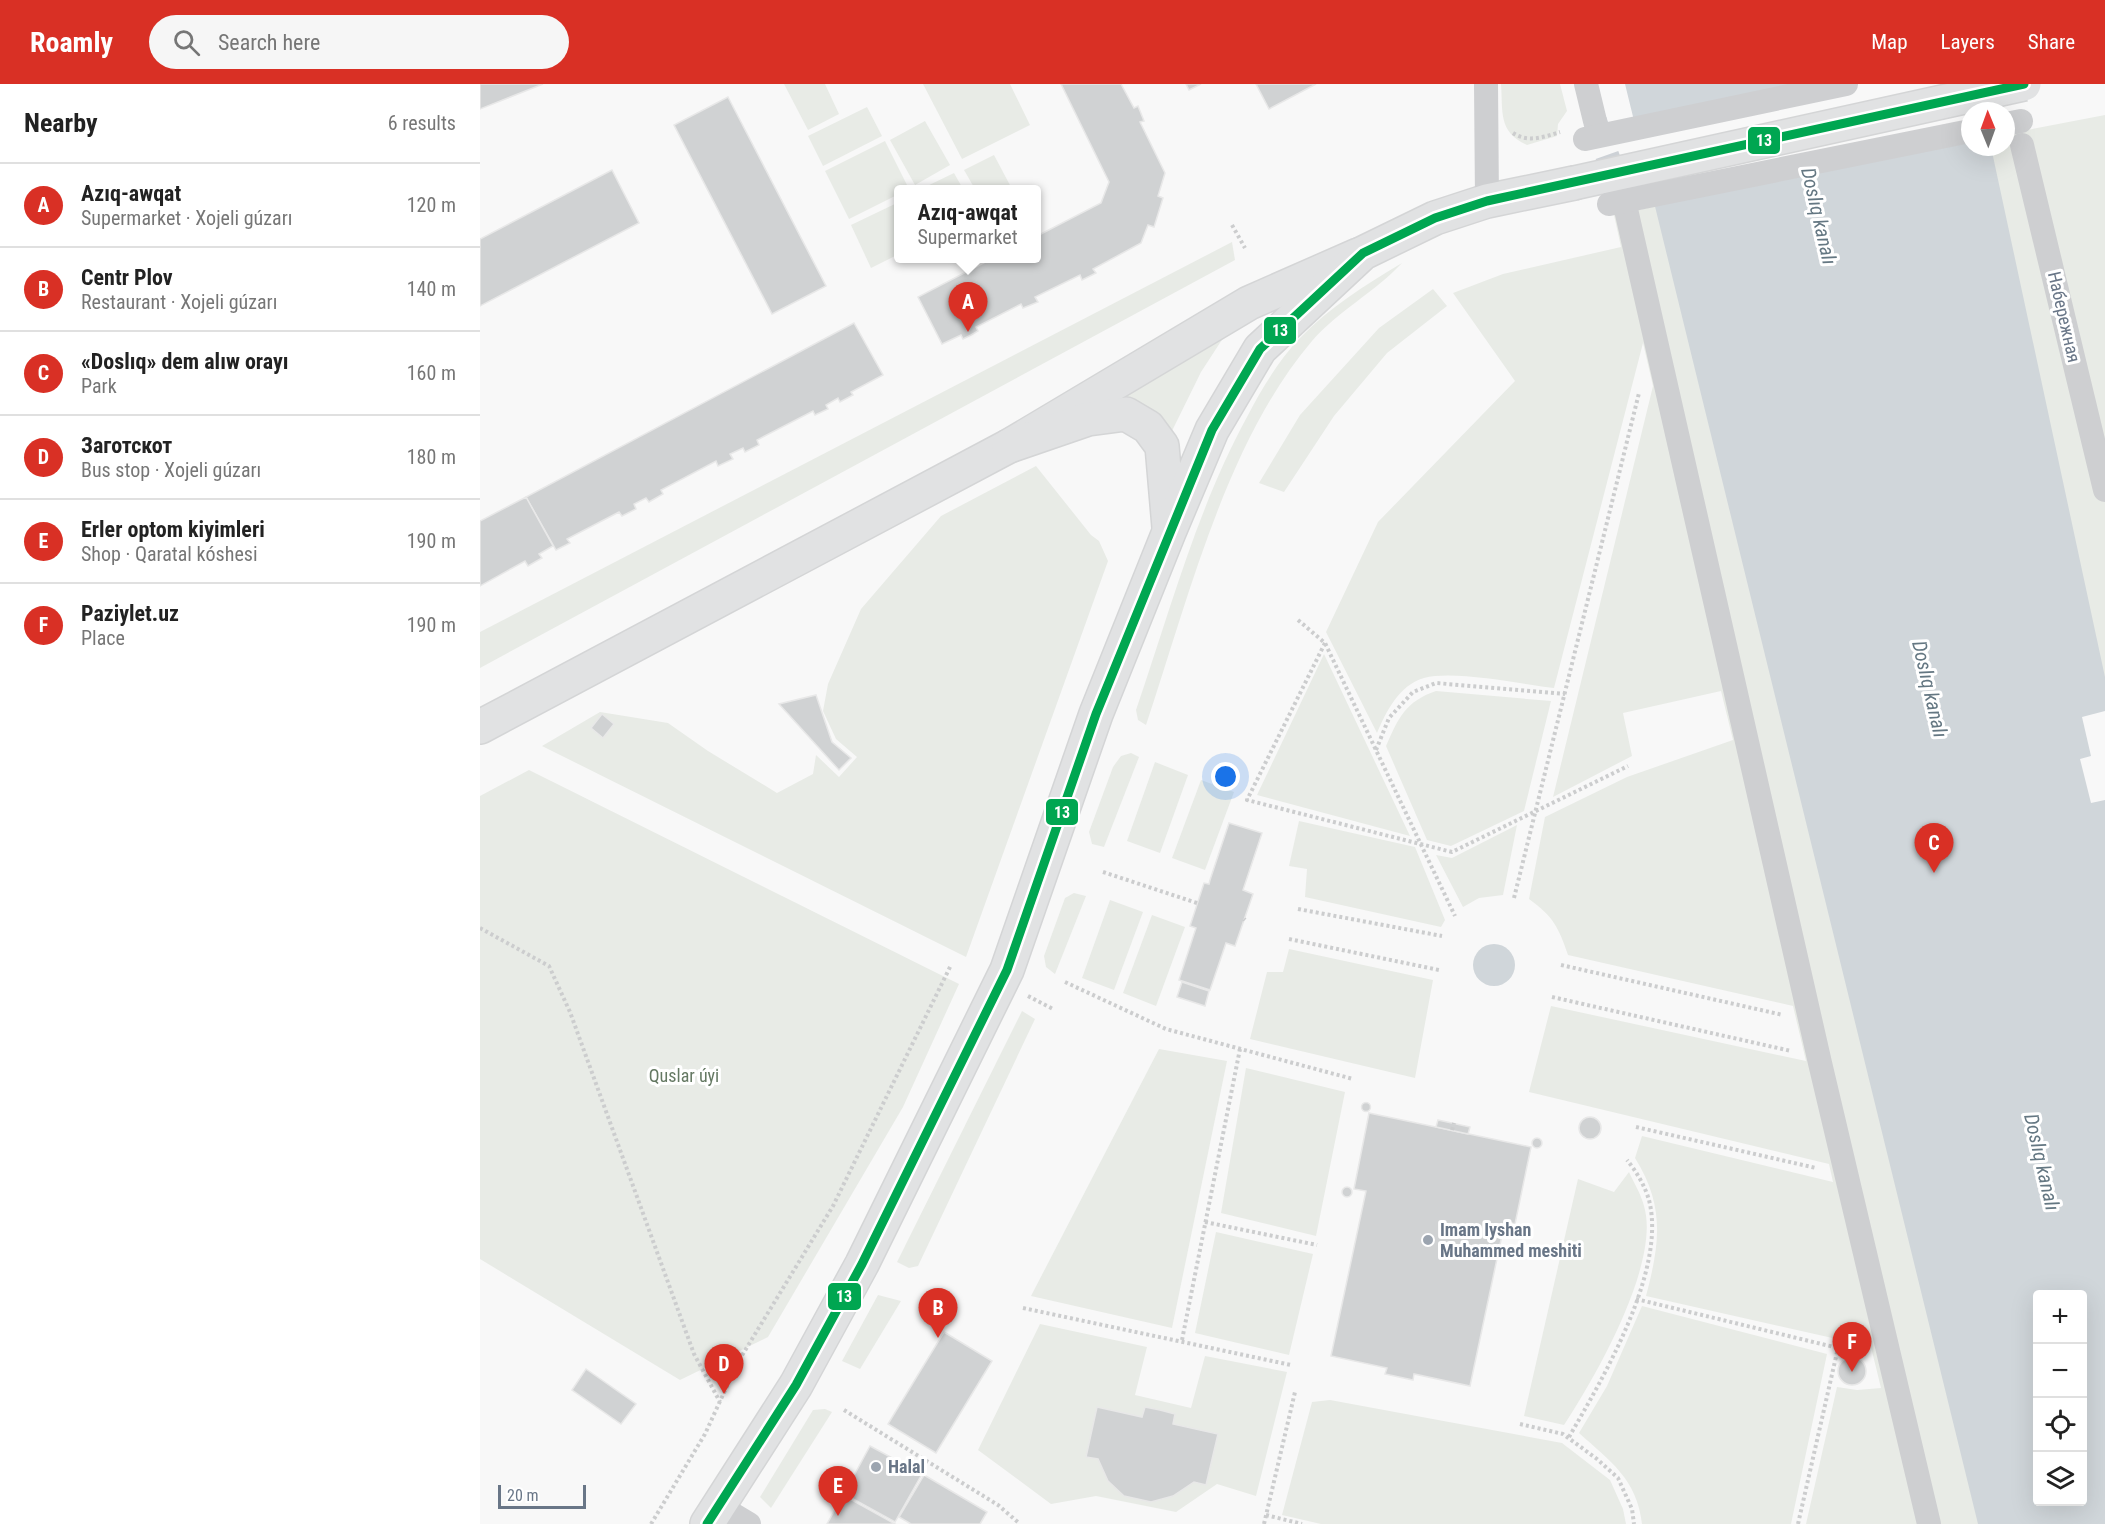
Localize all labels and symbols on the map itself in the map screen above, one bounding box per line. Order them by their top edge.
north arrow [1961,102,2015,156]
line badge: 13 [1747,126,1781,155]
text: 13 [1756,131,1772,150]
water label: Doslıq kanalı [1796,165,1842,267]
street label: Набережная [2044,269,2085,364]
pin: A [948,282,988,332]
line badge: 13 [1263,316,1297,345]
text: 13 [1272,321,1288,340]
water label: Doslıq kanalı [1907,638,1953,740]
your location [1211,762,1240,791]
line badge: 13 [1045,798,1079,826]
text: 13 [1054,803,1070,822]
pin: C [1914,824,1954,873]
park label: Quslar úyi [649,1065,719,1086]
water label: Doslıq kanalı [2019,1111,2065,1213]
place label: Imam Iyshan Muhammed meshiti [1440,1219,1582,1261]
marker: Imam Iyshan Muhammed meshiti [1421,1233,1435,1247]
line badge: 13 [827,1282,862,1311]
text: 13 [836,1287,852,1306]
pin: B [918,1288,958,1338]
pin: F [1832,1322,1872,1372]
pin: D [704,1344,744,1394]
place label: Halal [888,1456,925,1477]
marker: Halal [869,1460,883,1474]
pin: E [818,1466,858,1516]
scale bar [498,1482,586,1510]

